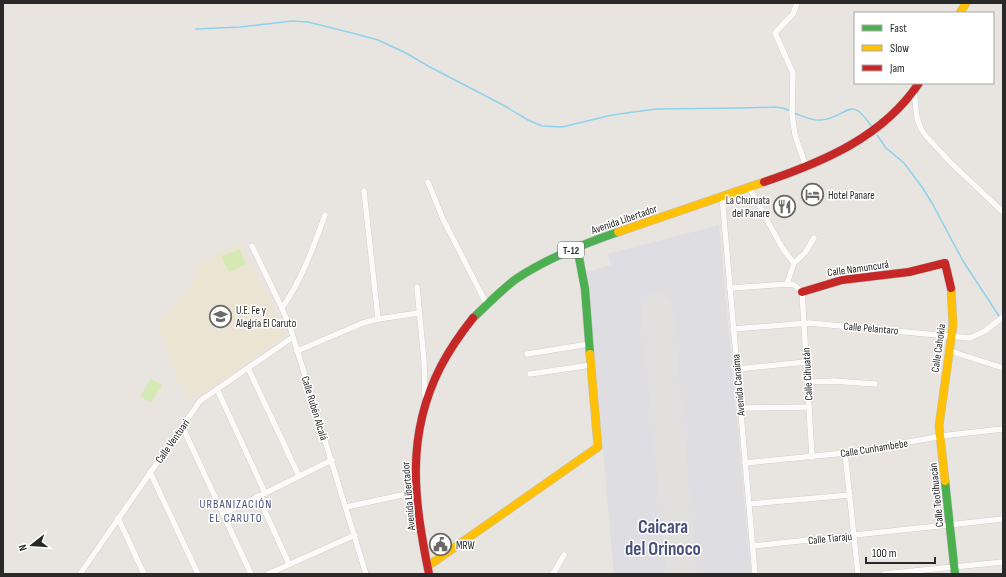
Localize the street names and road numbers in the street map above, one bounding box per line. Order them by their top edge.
street label: Avenida Libertador [589,202,659,237]
road number: T-12 [558,242,584,258]
street label: Calle Namuncurá [826,258,890,279]
street label: Calle Pelantaro [843,320,899,337]
street label: Calle Cahokia [929,323,948,373]
street label: Calle Cihuatán [800,347,815,401]
street label: Avenida Canaima [729,353,748,417]
street label: Calle Rubén Alcalá [299,374,330,442]
street label: Calle Ventuari [152,417,192,466]
street label: Calle Cunhambebe [839,437,909,460]
street label: Avenida Libertador [399,461,418,532]
street label: Calle Teotihuacán [927,462,946,528]
street label: Calle Tiaraju [807,530,853,547]

